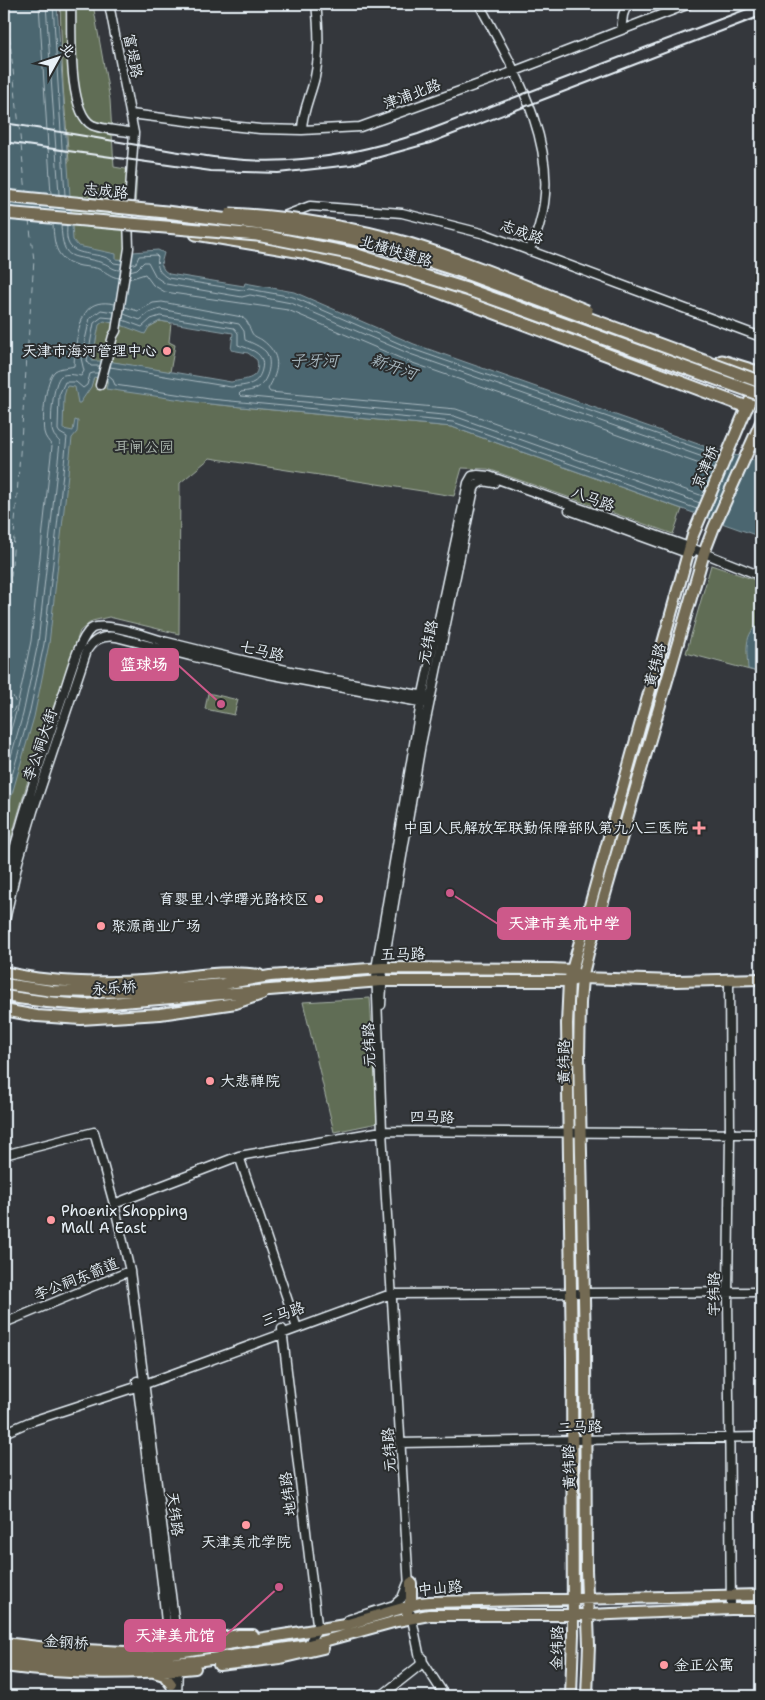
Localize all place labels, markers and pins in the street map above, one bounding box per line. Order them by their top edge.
place label: 天津市海河管理中心 [22,341,157,361]
marker: 天津市海河管理中心 [161,345,173,357]
callout: 篮球场 [110,649,178,680]
place label: 中国人民解放军联勤保障部队第九八三医院 [403,818,688,838]
marker: 中国人民解放军联勤保障部队第九八三医院 [692,821,706,835]
place label: 育婴里小学曙光路校区 [159,889,309,909]
marker: 育婴里小学曙光路校区 [313,893,325,905]
callout: 天津市美术中学 [498,908,630,939]
place label: 聚源商业广场 [111,916,201,936]
marker: 聚源商业广场 [95,920,107,932]
place label: 大悲禅院 [220,1071,280,1091]
marker: 大悲禅院 [204,1075,216,1087]
place label: Phoenix Shopping Mall A East [61,1201,188,1238]
marker: Phoenix Shopping Mall A East [45,1214,57,1226]
marker: 天津美术学院 [240,1519,252,1531]
place label: 天津美术学院 [201,1532,291,1552]
callout: 天津美术馆 [125,1620,225,1651]
place label: 金正公寓 [674,1655,734,1675]
marker: 金正公寓 [658,1659,670,1671]

